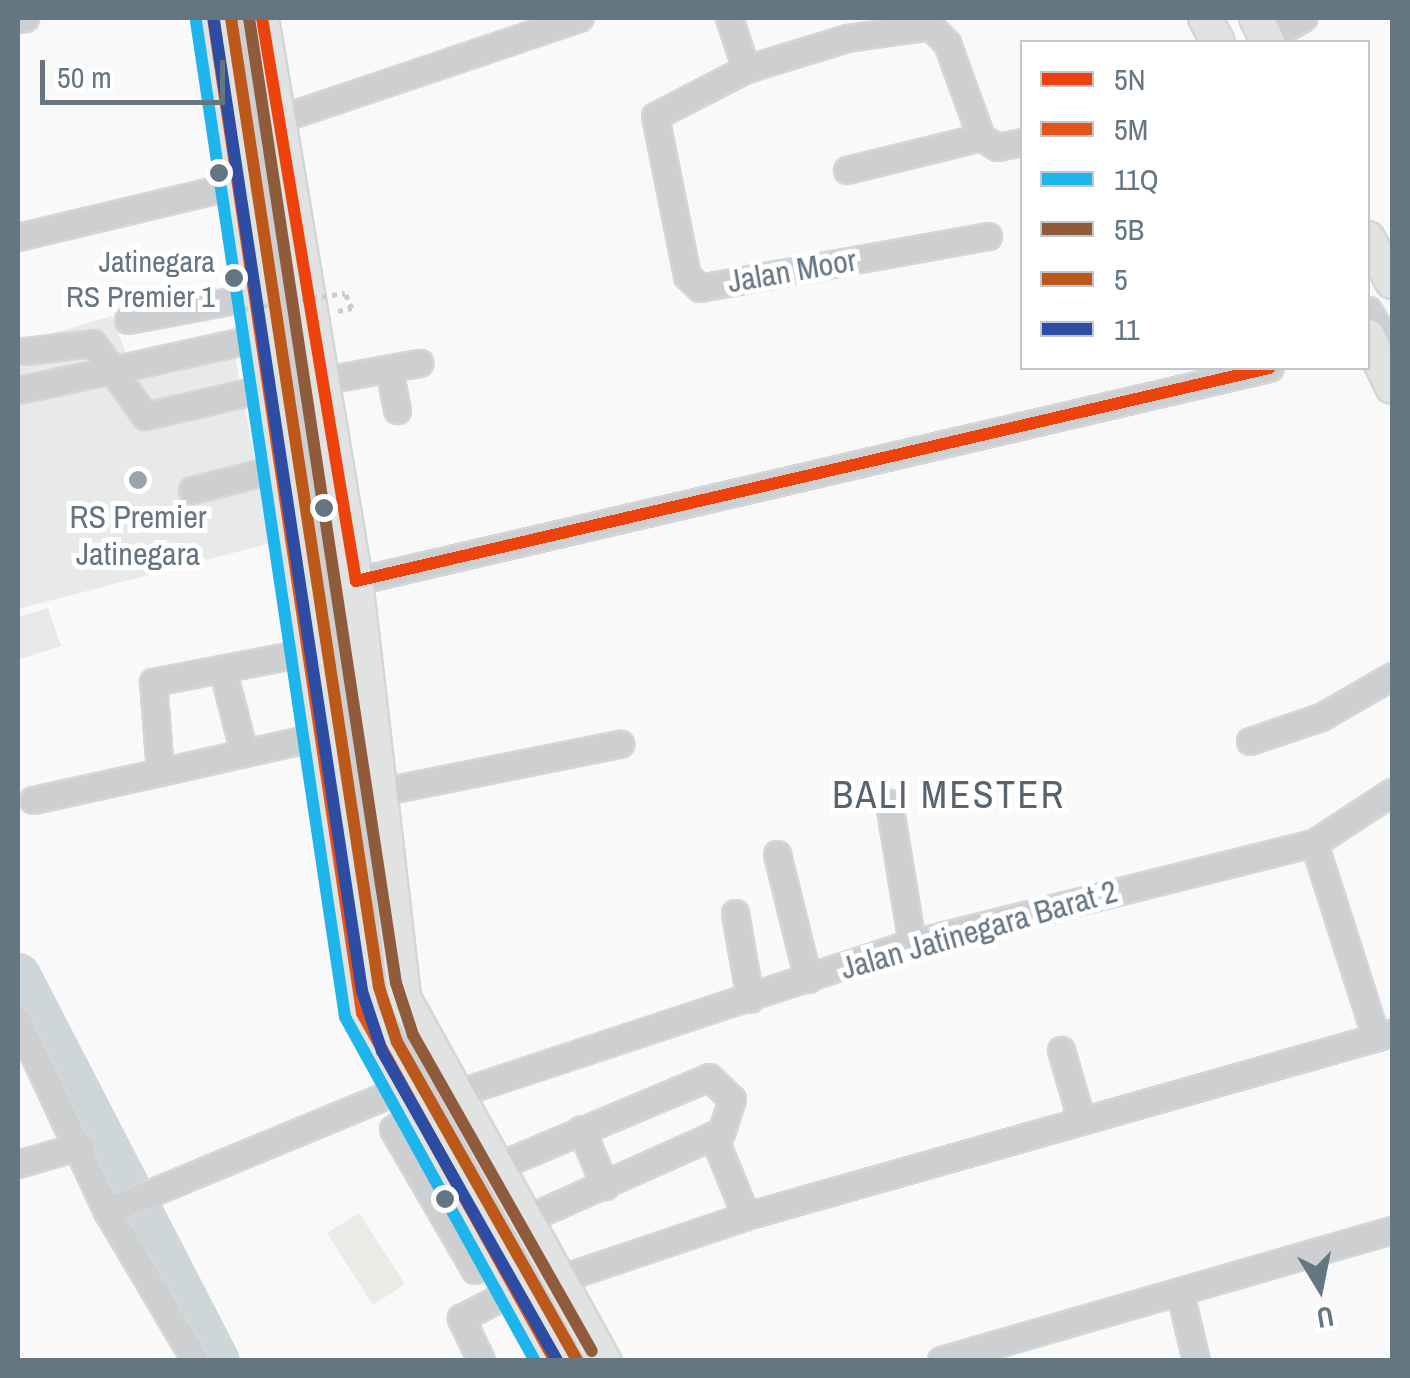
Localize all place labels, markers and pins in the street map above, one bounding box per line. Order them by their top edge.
unlabelled marker [209,163,229,183]
place label: Jatinegara RS Premier 1 [66,243,215,314]
marker: Jatinegara RS Premier 1 [224,268,244,288]
marker: RS Premier Jatinegara [125,467,151,493]
unlabelled marker [314,498,334,518]
place label: RS Premier Jatinegara [69,499,207,574]
unlabelled marker [435,1189,455,1209]

